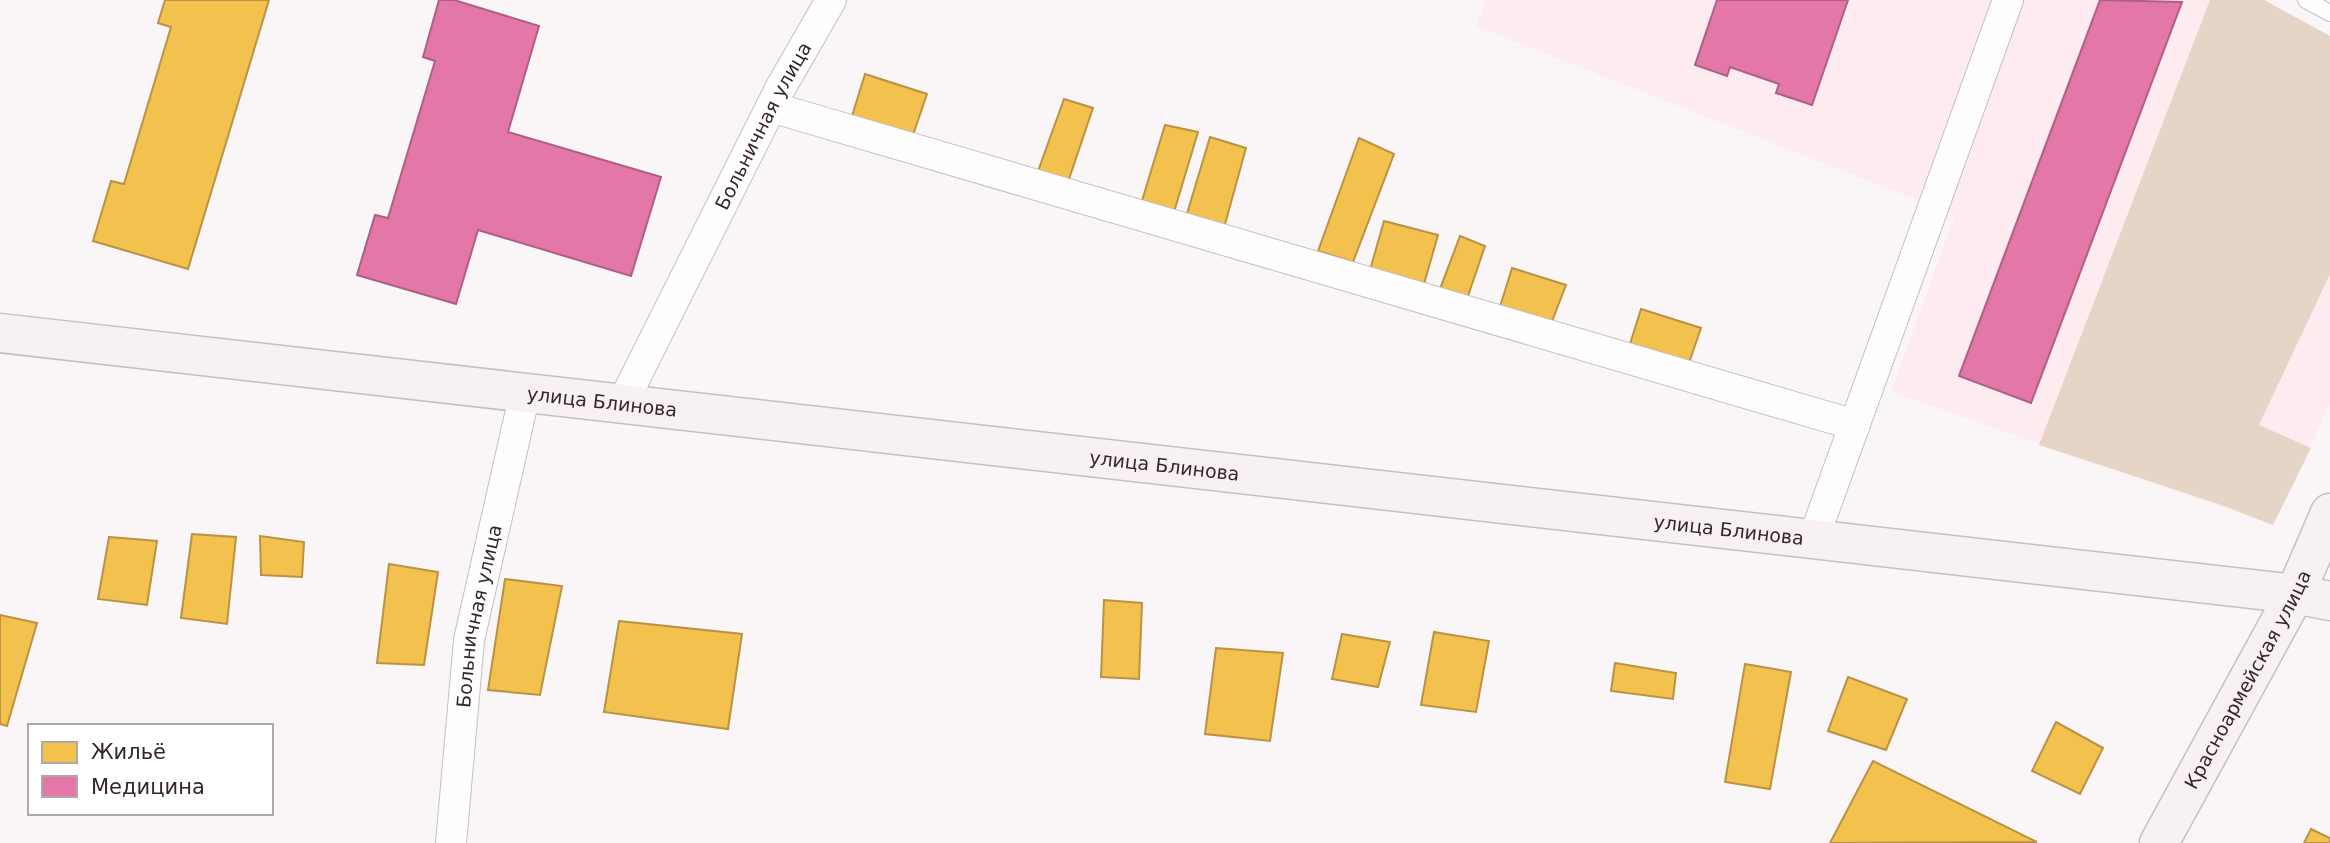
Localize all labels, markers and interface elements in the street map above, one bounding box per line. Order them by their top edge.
street label: Больничная улица [710,38,816,213]
street label: улица Блинова [526,382,678,421]
street label: улица Блинова [1088,446,1241,485]
street label: улица Блинова [1653,510,1805,549]
street label: Больничная улица [452,522,506,709]
street label: Красноармейская улица [2180,567,2315,793]
legend [28,724,273,815]
text: Жильё [91,740,166,764]
text: Медицина [91,775,205,799]

